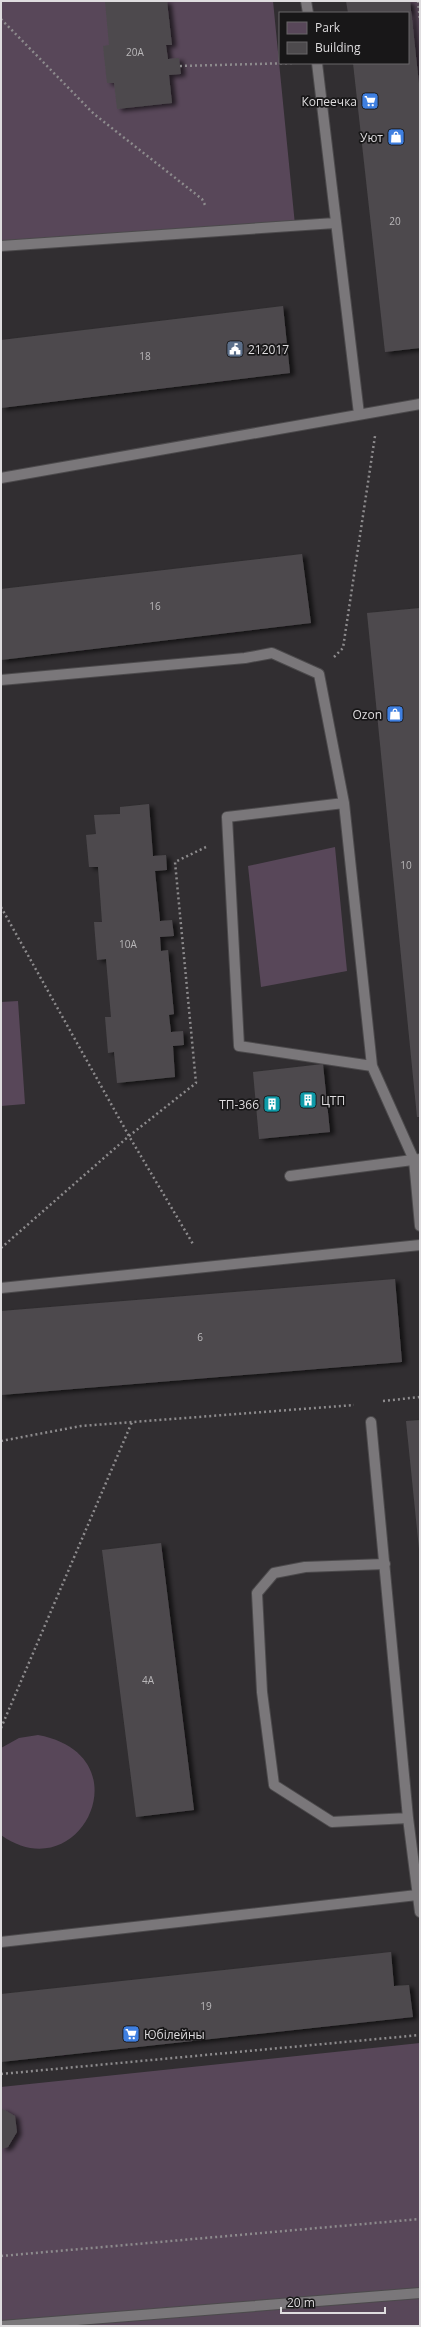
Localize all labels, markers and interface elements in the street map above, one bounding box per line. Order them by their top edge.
legend [279,12,409,64]
text: Park [315,19,341,36]
text: Building [315,39,361,56]
house number: 20А [126,45,145,59]
supermarket icon: Копеечка [360,91,380,111]
place label: Копеечка [301,93,357,110]
shop icon: Уют [386,127,406,147]
place label: Уют [360,129,383,146]
house number: 20 [389,214,401,228]
public building icon: 212017 [225,339,245,359]
place label: 212017 [248,341,289,358]
house number: 18 [139,349,151,363]
house number: 16 [149,599,161,613]
shop icon: Ozon [385,704,405,724]
place label: Ozon [352,706,382,723]
house number: 10 [400,858,412,872]
house number: 10А [119,937,138,951]
building icon: ЦТП [298,1090,318,1110]
place label: ЦТП [321,1092,345,1109]
building icon: ТП-366 [262,1094,282,1114]
place label: ТП-366 [219,1096,259,1113]
house number: 6 [197,1330,203,1344]
house number: 4А [142,1673,155,1687]
house number: 19 [200,1999,212,2013]
supermarket icon: Юбілейны [121,2024,141,2044]
place label: Юбілейны [144,2026,205,2043]
scale bar [281,2289,385,2315]
text: 20 m [287,2294,315,2311]

